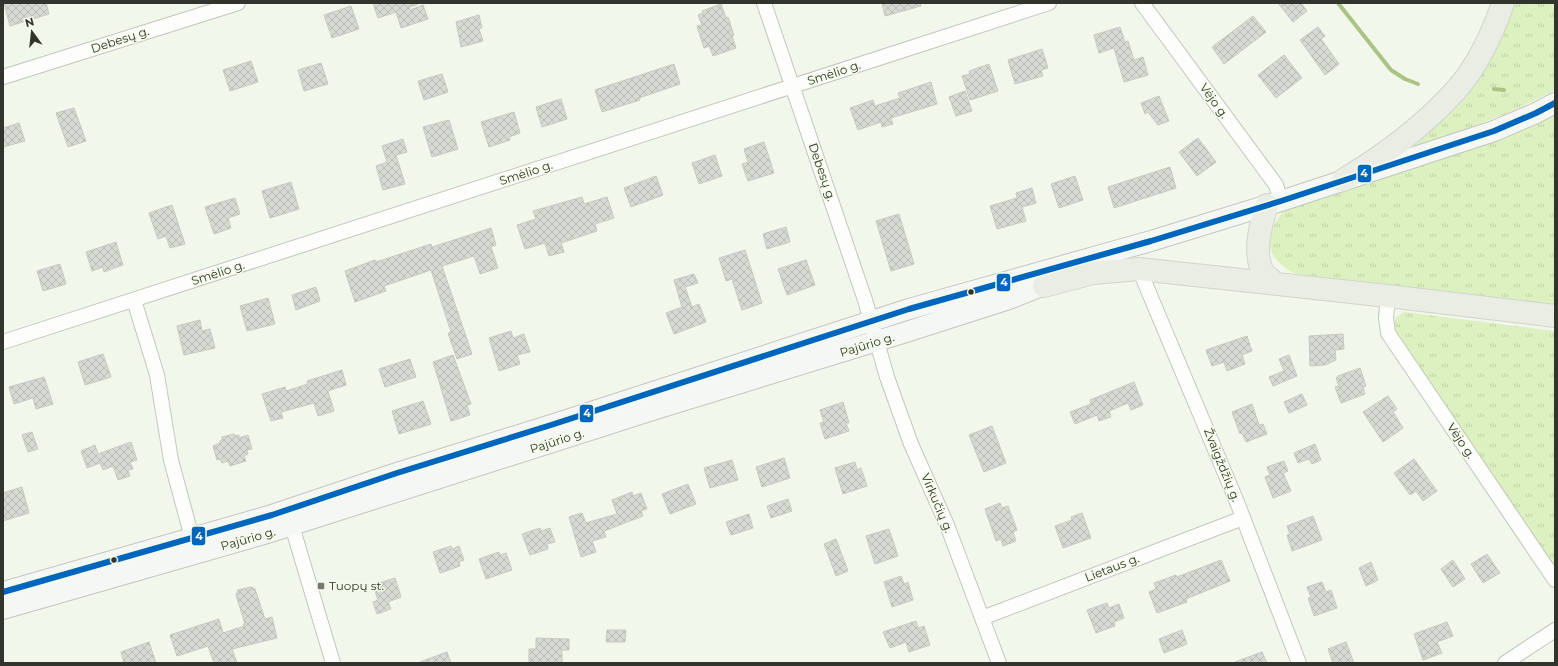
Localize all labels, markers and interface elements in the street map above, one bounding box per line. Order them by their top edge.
north arrow [12,12,52,52]
text: N [23,14,36,30]
street label: Debesų g. [89,23,151,56]
street label: Smėlio g. [805,57,862,88]
street label: Vėjo g. [1197,80,1232,121]
street label: Debesų g. [806,141,839,203]
street label: Smėlio g. [497,157,554,188]
line badge: 4 [1357,164,1372,183]
text: 4 [1360,166,1368,180]
street label: Smėlio g. [189,257,246,288]
line badge: 4 [996,273,1011,292]
text: 4 [1000,275,1008,289]
unlabelled marker [966,287,976,297]
street label: Pajūrio g. [838,329,896,360]
line badge: 4 [579,404,594,423]
text: 4 [583,406,591,420]
street label: Vėjo g. [1444,420,1479,461]
street label: Pajūrio g. [528,425,586,456]
street label: Žvaigždžių g. [1201,426,1244,504]
street label: Virkučių g. [918,471,957,535]
street label: Pajūrio g. [219,524,277,553]
line badge: 4 [191,526,206,546]
text: 4 [195,529,203,543]
street label: Lietaus g. [1082,550,1141,585]
unlabelled marker [109,555,119,565]
place label: Tuopų st. [329,578,384,593]
marker: Tuopų st. [316,581,326,591]

